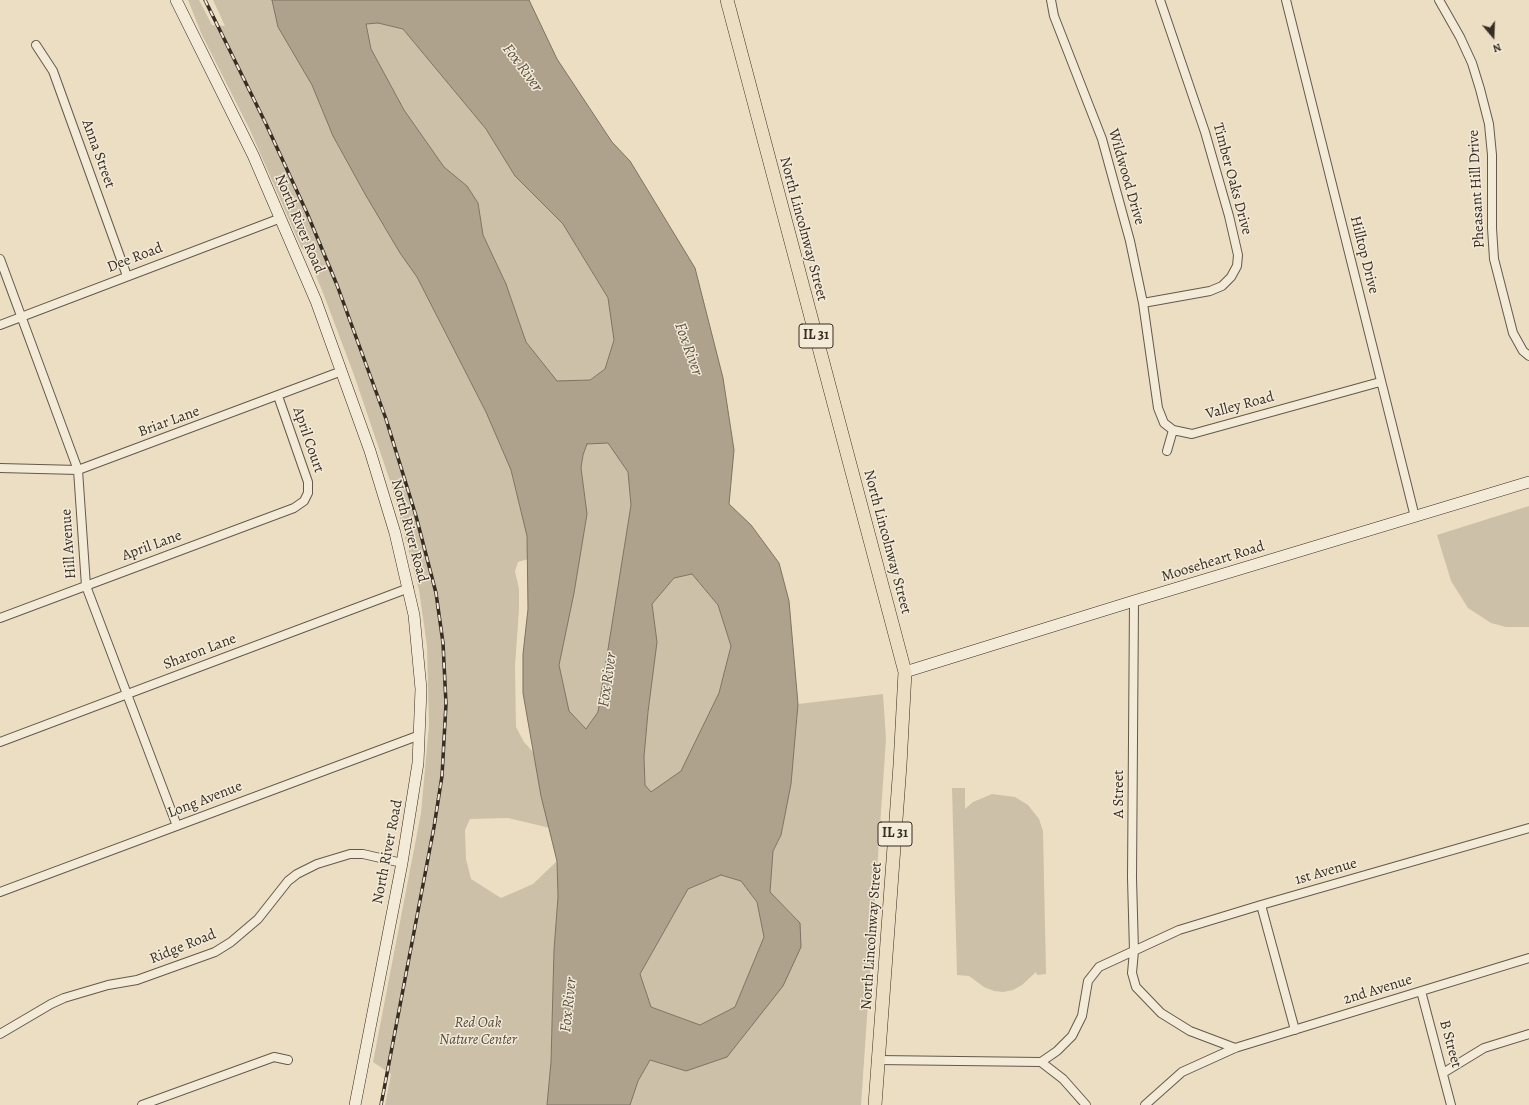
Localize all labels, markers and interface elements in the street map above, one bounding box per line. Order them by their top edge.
north arrow [1473,16,1513,56]
text: N [1491,39,1503,56]
water label: Fox River [498,40,546,96]
street label: Anna Street [77,117,119,191]
street label: Timber Oaks Drive [1208,121,1256,237]
street label: Wildwood Drive [1104,127,1148,227]
street label: Pheasant Hill Drive [1465,129,1489,249]
street label: North Lincolnway Street [775,155,831,303]
street label: North River Road [270,172,328,276]
street label: Hilltop Drive [1346,214,1382,296]
street label: Dee Road [105,239,165,277]
water label: Fox River [670,320,706,378]
road number: IL 31 [799,324,833,348]
street label: Valley Road [1204,388,1276,424]
street label: Briar Lane [136,403,202,441]
street label: April Court [288,405,328,475]
street label: North Lincolnway Street [859,468,915,616]
street label: North River Road [387,477,431,585]
street label: Hill Avenue [58,508,80,580]
street label: April Lane [120,527,184,565]
street label: Mooseheart Road [1159,538,1267,586]
street label: Sharon Lane [161,630,239,674]
water label: Fox River [595,651,621,709]
street label: A Street [1110,770,1128,818]
street label: Long Avenue [165,778,245,822]
street label: North River Road [369,798,407,906]
road number: IL 31 [878,822,912,846]
street label: 1st Avenue [1293,855,1359,889]
street label: North Lincolnway Street [858,861,886,1011]
street label: Ridge Road [147,926,219,968]
street label: 2nd Avenue [1341,971,1415,1009]
water label: Fox River [557,977,581,1033]
park label: Red Oak Nature Center [439,1014,517,1049]
street label: B Street [1435,1018,1465,1070]

